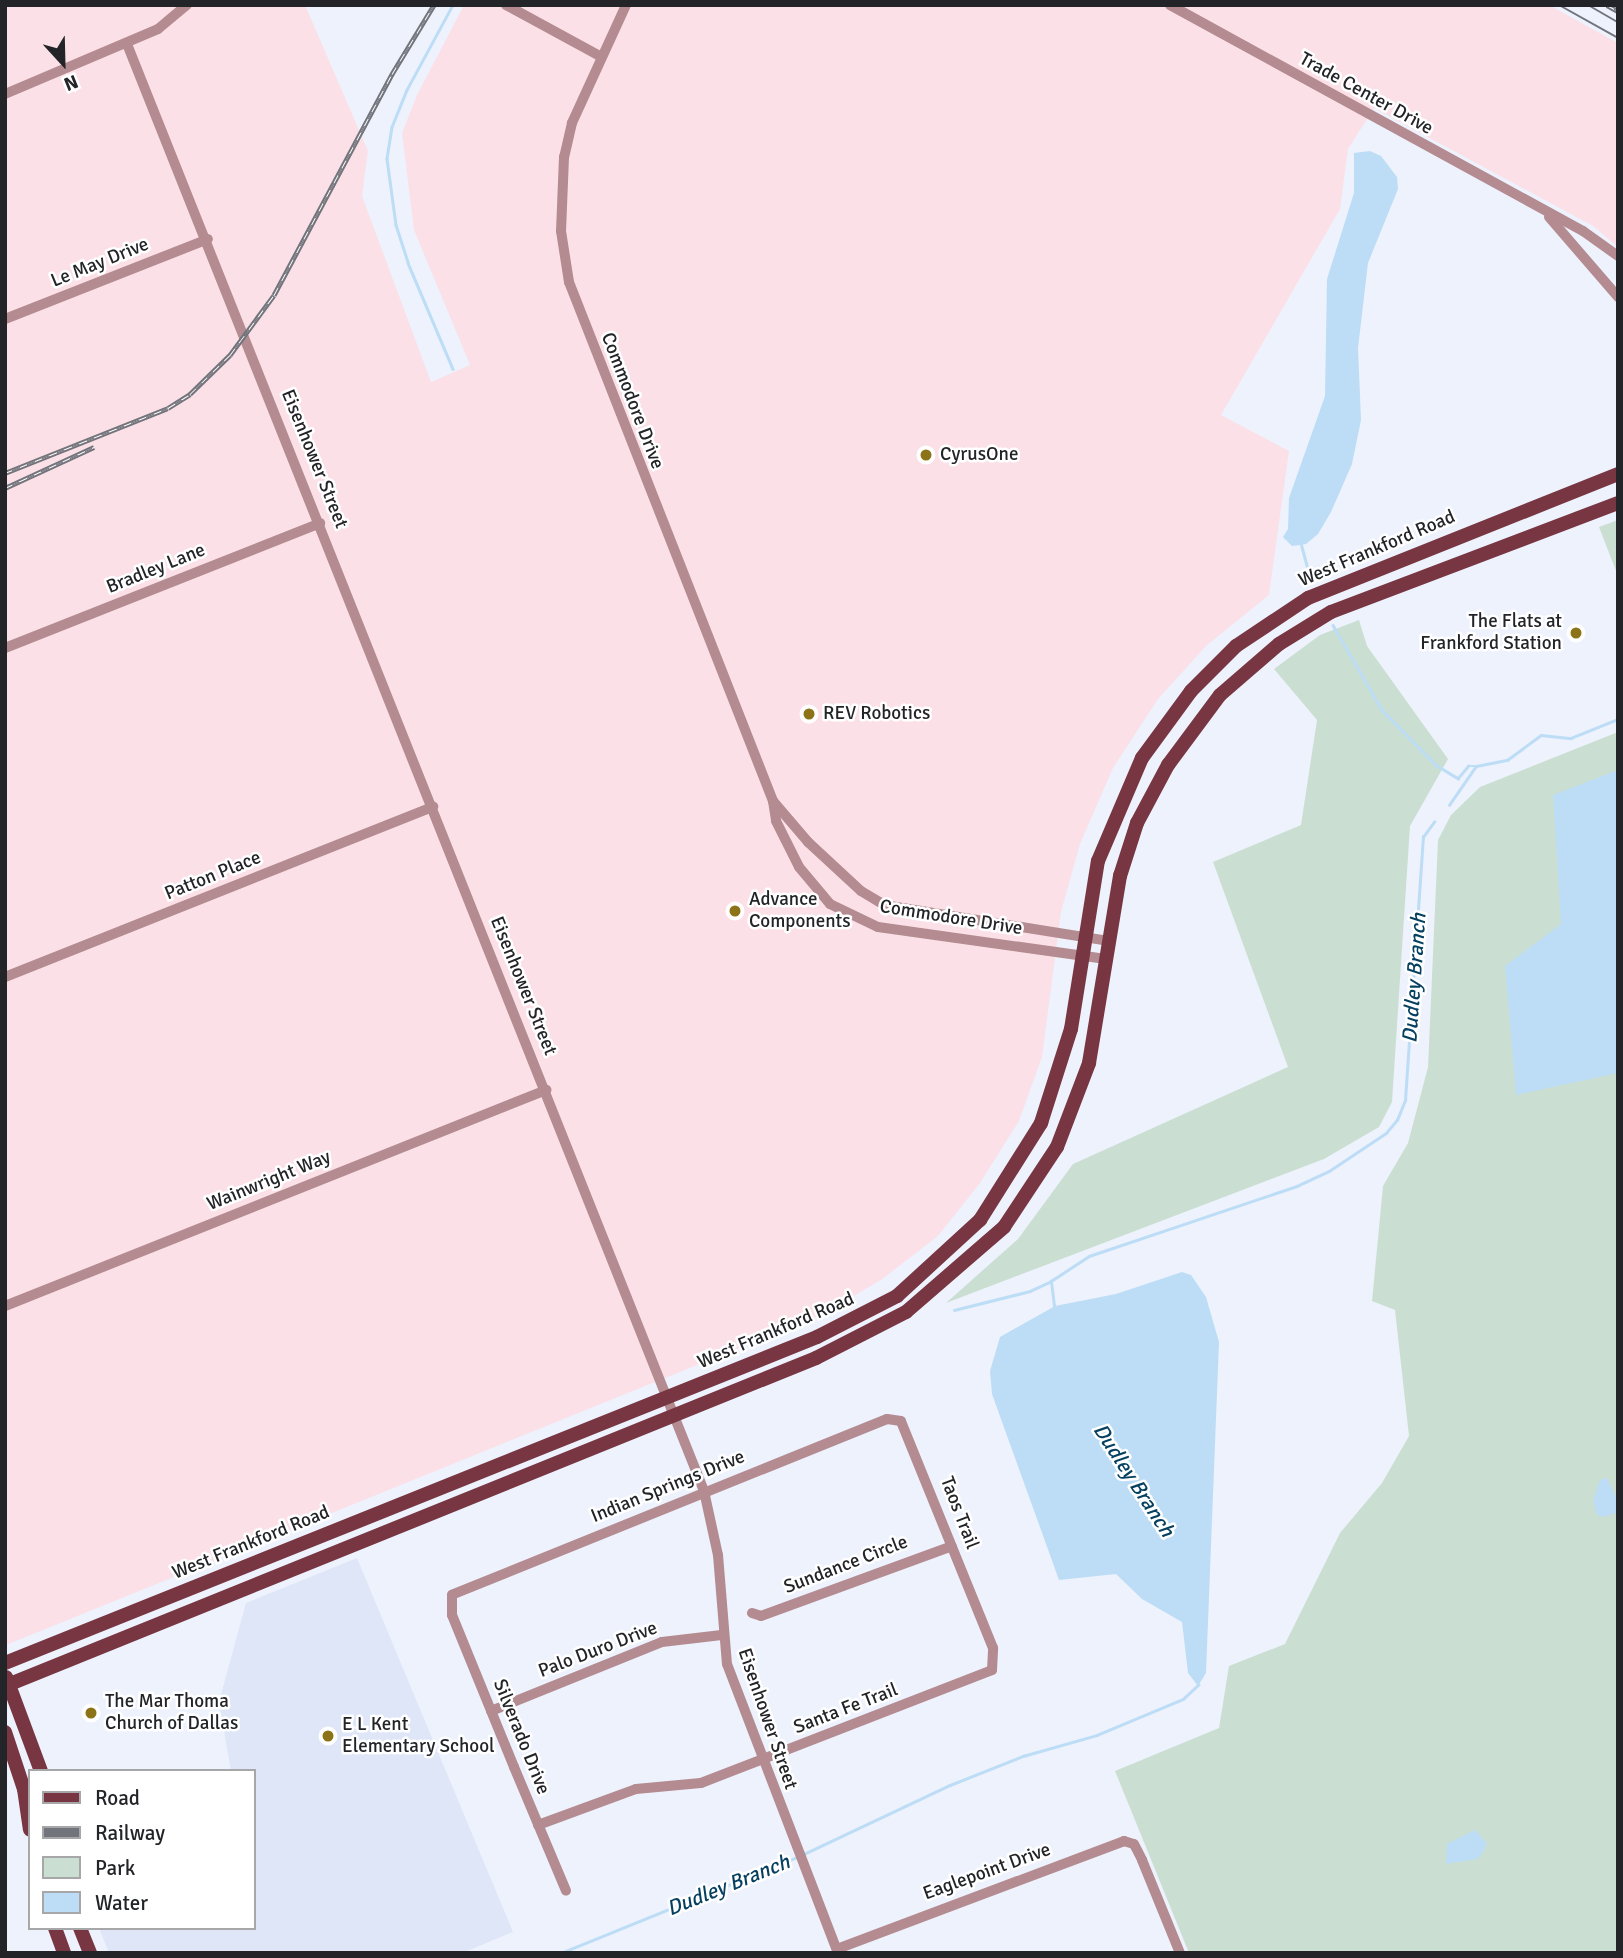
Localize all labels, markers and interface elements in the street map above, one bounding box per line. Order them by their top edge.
north arrow [28,28,98,98]
street label: Trade Center Drive [1295,48,1437,140]
text: N [60,69,81,96]
street label: Le May Drive [48,233,152,293]
street label: Commodore Drive [596,330,668,472]
street label: Eisenhower Street [276,386,352,532]
place label: CyrusOne [940,444,1018,466]
marker: CyrusOne [918,447,934,463]
street label: West Frankford Road [1295,506,1459,592]
street label: Bradley Lane [103,539,209,599]
place label: The Flats at Frankford Station [1420,611,1562,655]
marker: The Flats at Frankford Station [1568,625,1584,641]
place label: REV Robotics [823,703,930,725]
marker: REV Robotics [801,706,817,722]
street label: Patton Place [162,846,264,906]
place label: Advance Components [749,889,851,933]
street label: Commodore Drive [878,895,1024,941]
marker: Advance Components [727,903,743,919]
water label: Dudley Branch [1397,912,1431,1044]
street label: Eisenhower Street [485,913,561,1059]
street label: Wainwright Way [204,1146,334,1216]
street label: West Frankford Road [694,1288,858,1374]
water label: Dudley Branch [1088,1419,1180,1541]
street label: Indian Springs Drive [588,1446,748,1528]
street label: Taos Trail [935,1474,983,1552]
street label: West Frankford Road [169,1501,333,1585]
street label: Sundance Circle [781,1531,911,1599]
street label: Palo Duro Drive [535,1617,661,1683]
street label: Eisenhower Street [732,1645,802,1793]
street label: Silverado Drive [488,1676,554,1798]
street label: Santa Fe Trail [791,1679,901,1739]
place label: The Mar Thoma Church of Dallas [105,1691,238,1735]
marker: The Mar Thoma Church of Dallas [83,1705,99,1721]
place label: E L Kent Elementary School [342,1714,495,1758]
marker: E L Kent Elementary School [320,1728,336,1744]
legend [28,1769,256,1930]
text: Road [95,1785,140,1811]
text: Railway [95,1820,165,1846]
street label: Eaglepoint Drive [920,1838,1054,1906]
water label: Dudley Branch [663,1849,793,1921]
text: Park [95,1855,135,1881]
text: Water [95,1890,148,1916]

